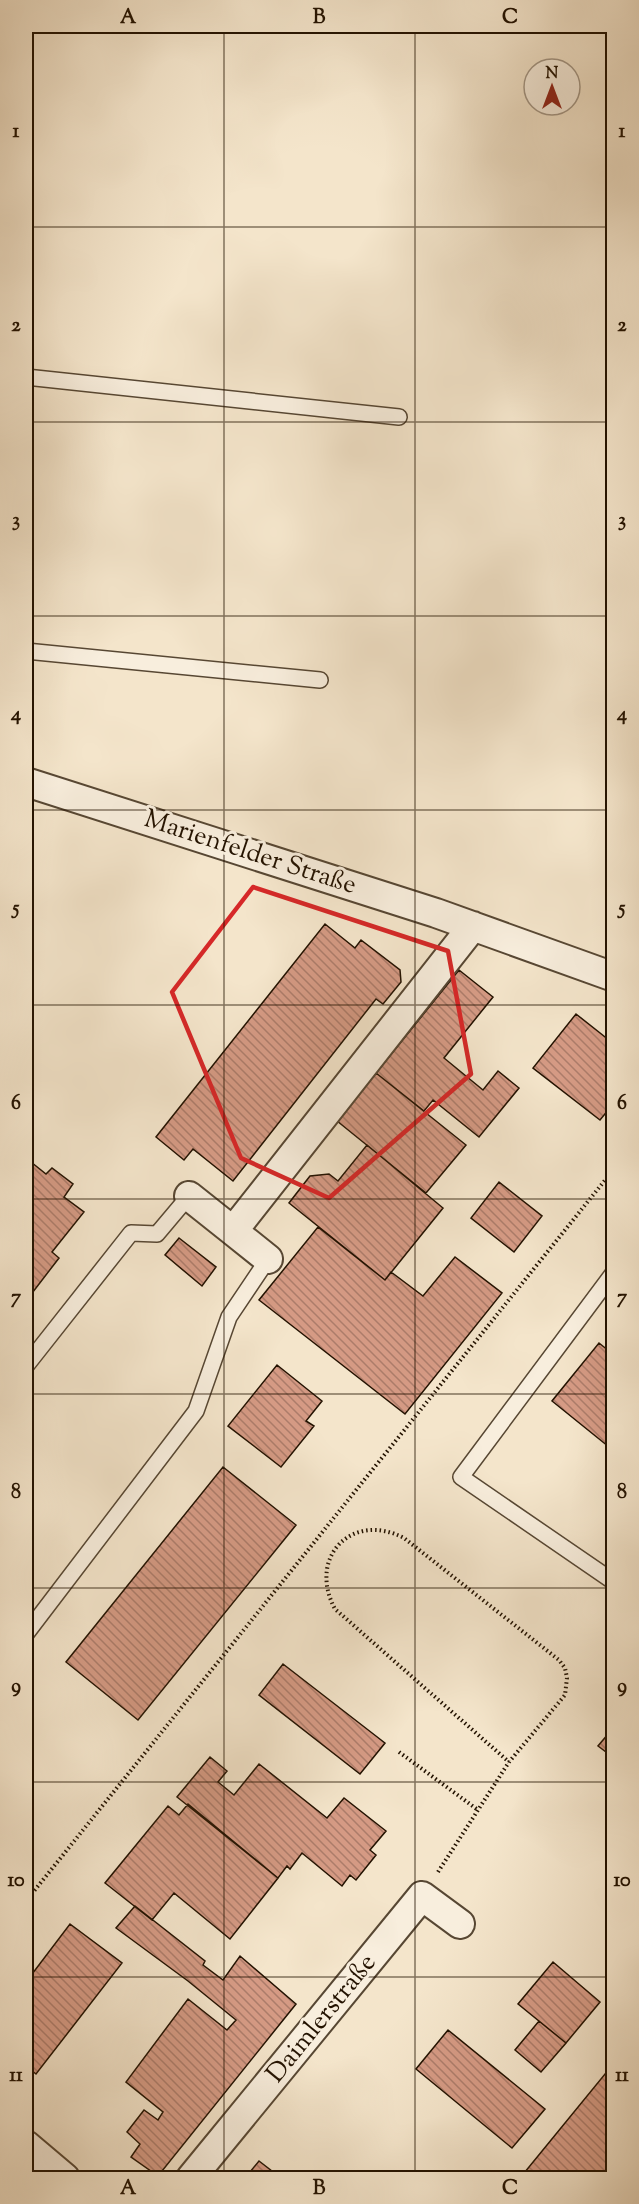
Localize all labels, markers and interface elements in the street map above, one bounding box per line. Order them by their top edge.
text: A [120,4,137,33]
text: B [313,4,326,33]
text: C [502,4,518,33]
north arrow [522,57,582,117]
text: N [546,63,559,86]
text: 1 [13,118,20,147]
text: 1 [619,118,626,147]
text: 2 [11,312,21,341]
text: 2 [617,312,627,341]
text: 3 [12,507,20,536]
text: 3 [618,507,626,536]
text: 4 [10,701,21,730]
text: 4 [616,701,627,730]
street label: Marienfelder Straße [139,801,361,905]
text: 5 [11,895,20,924]
text: 5 [617,895,626,924]
text: 6 [11,1090,21,1119]
text: 6 [617,1090,627,1119]
text: 7 [11,1284,22,1313]
text: 7 [617,1284,628,1313]
text: 8 [11,1479,21,1508]
text: 8 [617,1479,627,1508]
text: 9 [11,1673,21,1702]
text: 9 [617,1673,627,1702]
text: 10 [7,1867,25,1896]
text: 10 [613,1867,631,1896]
street label: Daimlerstraße [258,1946,386,2092]
text: 11 [9,2062,23,2091]
text: 11 [615,2062,629,2091]
text: A [120,2175,137,2204]
text: B [313,2175,326,2204]
text: C [502,2175,518,2204]

